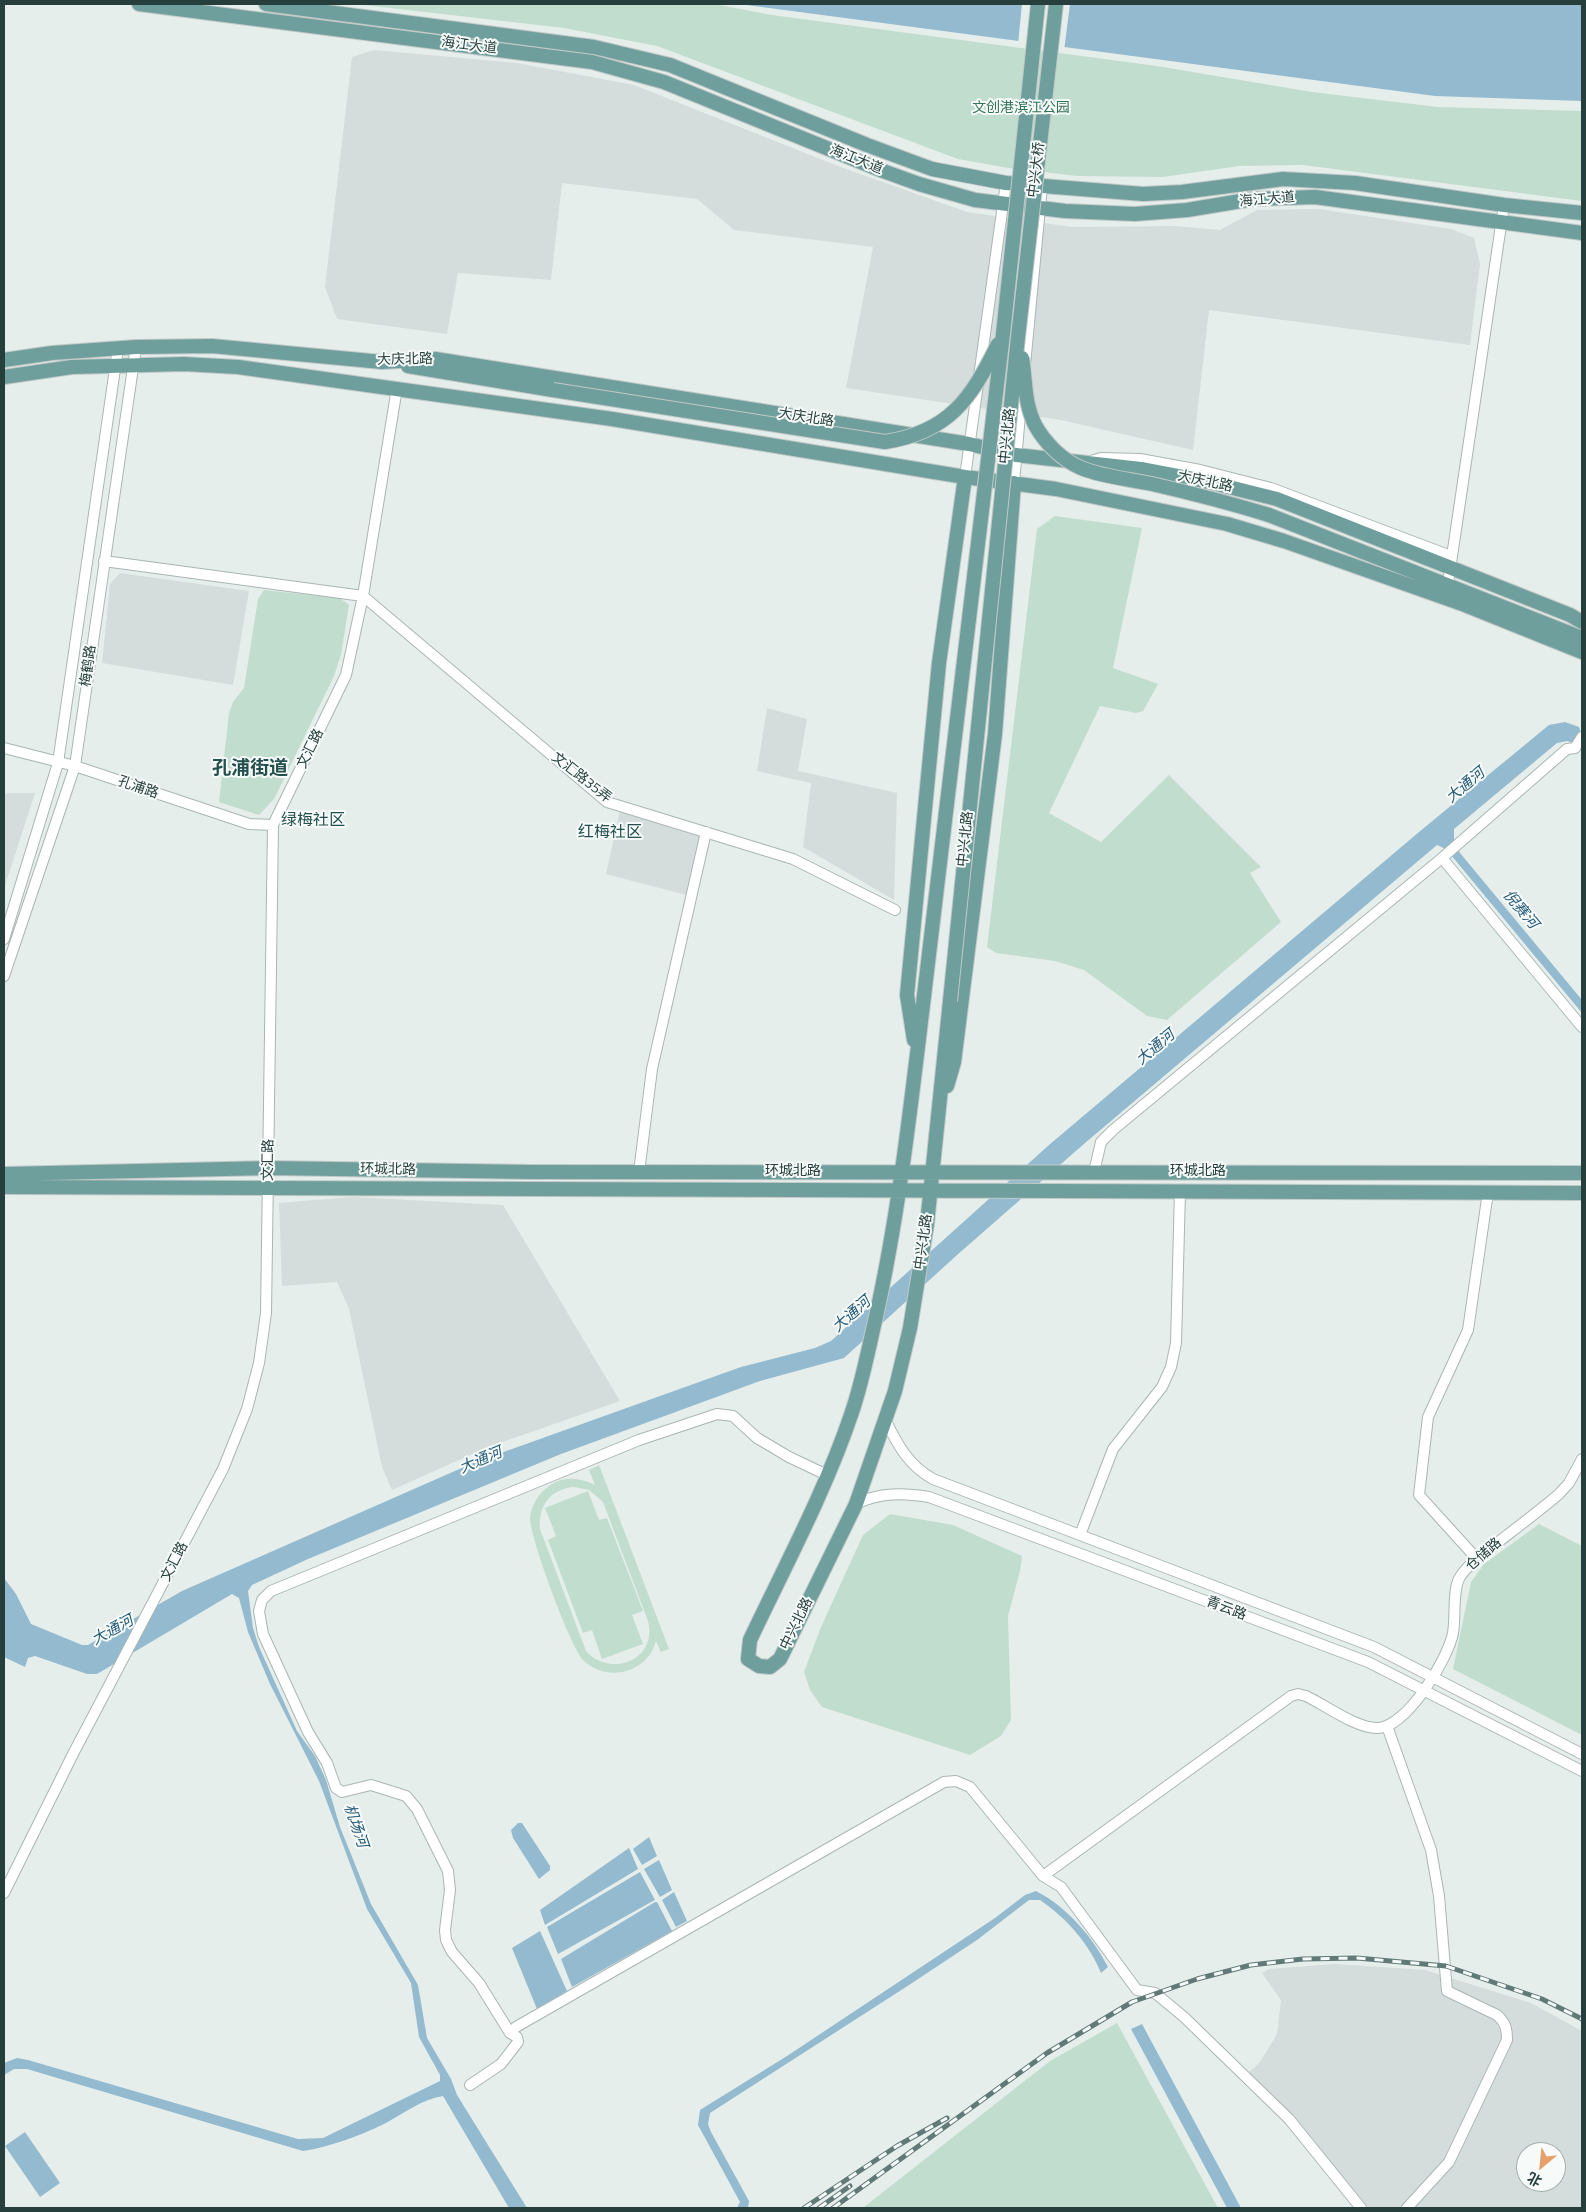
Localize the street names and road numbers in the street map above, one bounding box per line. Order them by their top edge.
street label: 海江大道 [440,34,498,58]
street label: 中兴大桥 [1025,141,1049,199]
street label: 海江大道 [827,142,885,178]
street label: 海江大道 [1238,189,1296,211]
street label: 大庆北路 [377,351,433,369]
street label: 大庆北路 [777,405,835,431]
street label: 中兴北路 [997,407,1019,465]
street label: 大庆北路 [1176,468,1234,496]
street label: 梅鹤路 [78,644,100,688]
street label: 文汇路 [294,726,328,772]
street label: 文汇路35弄 [548,749,614,807]
street label: 孔浦路 [115,773,161,803]
street label: 中兴北路 [955,810,977,868]
street label: 文汇路 [260,1139,278,1181]
street label: 环城北路 [360,1161,416,1179]
street label: 环城北路 [765,1164,821,1180]
street label: 环城北路 [1170,1164,1226,1180]
street label: 中兴北路 [912,1213,936,1271]
street label: 仓储路 [1463,1535,1505,1575]
street label: 文汇路 [158,1539,192,1585]
street label: 青云路 [1203,1594,1249,1624]
street label: 中兴北路 [777,1595,817,1653]

